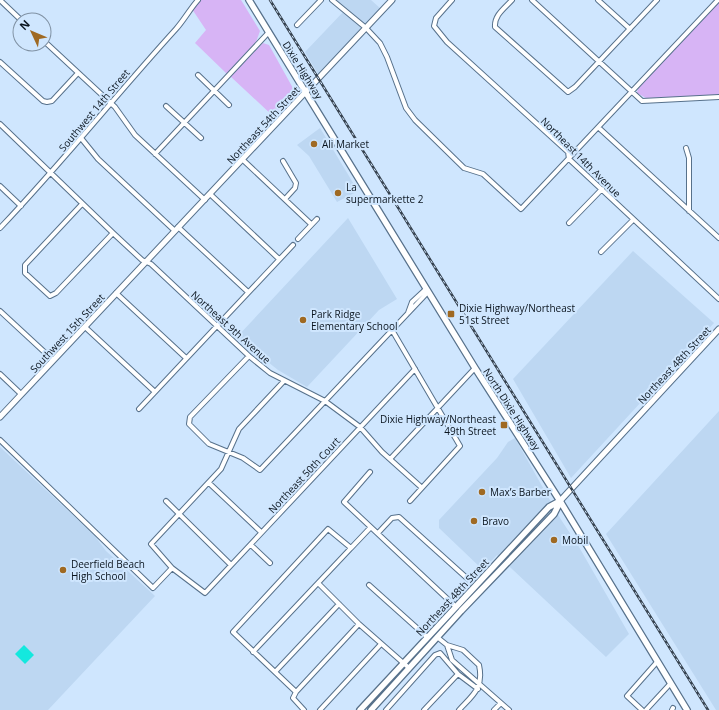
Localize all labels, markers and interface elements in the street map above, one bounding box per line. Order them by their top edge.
north arrow [12,12,52,52]
text: N [16,16,33,33]
street label: Dixie Highway [280,39,327,102]
street label: Southwest 14th Street [55,66,133,154]
street label: Northeast 54th Street [223,83,303,167]
street label: Northeast 14th Avenue [538,114,624,200]
place label: Ali Market [322,137,369,151]
marker: Ali Market [309,139,319,149]
place label: La supermarkette 2 [346,180,424,206]
marker: La supermarkette 2 [333,188,343,198]
street label: Northeast 9th Avenue [188,288,274,367]
street label: Southwest 15th Street [27,290,108,376]
place label: Dixie Highway/Northeast 51st Street [459,301,575,327]
place label: Park Ridge Elementary School [311,307,397,333]
marker: Dixie Highway/Northeast 51st Street [446,309,456,319]
marker: Park Ridge Elementary School [298,315,308,325]
street label: Northeast 48th Street [634,323,714,407]
street label: North Dixie Highway [480,365,544,454]
place label: Dixie Highway/Northeast 49th Street [380,412,496,438]
marker: Dixie Highway/Northeast 49th Street [499,420,509,430]
street label: Northeast 50th Court [265,434,343,516]
place label: Max’s Barber [490,485,551,499]
marker: Max’s Barber [477,487,487,497]
place label: Bravo [482,514,509,528]
marker: Bravo [469,516,479,526]
place label: Mobil [562,533,588,547]
marker: Mobil [549,535,559,545]
street label: Northeast 48th Street [412,555,492,639]
place label: Deerfield Beach High School [71,557,145,583]
marker: Deerfield Beach High School [58,565,68,575]

